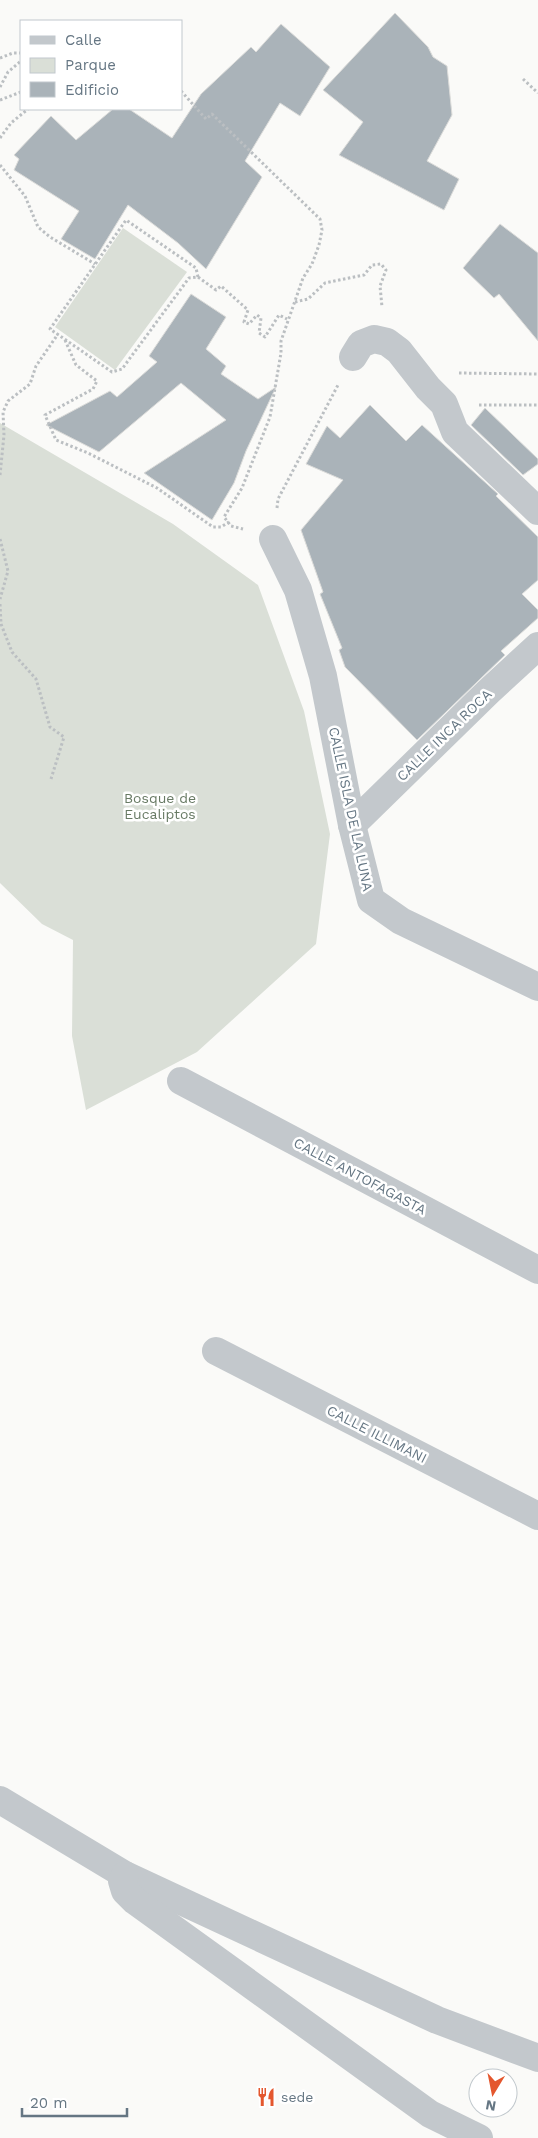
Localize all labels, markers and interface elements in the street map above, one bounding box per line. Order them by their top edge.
legend [20,20,182,110]
text: Calle [65,31,102,49]
text: Parque [65,56,116,74]
text: Edificio [65,81,119,99]
street label: CALLE INCA ROCA [393,686,495,784]
street label: CALLE ISLA DE LA LUNA [326,725,376,893]
park label: Bosque de Eucaliptos [124,790,196,822]
street label: CALLE ANTOFAGASTA [291,1134,429,1218]
street label: CALLE ILLIMANI [324,1402,430,1466]
north arrow [468,2068,518,2118]
scale bar [22,2086,128,2118]
restaurant icon: sede [255,2086,277,2108]
place label: sede [281,2089,313,2105]
text: 20 m [30,2094,68,2112]
text: N [484,2097,497,2115]

